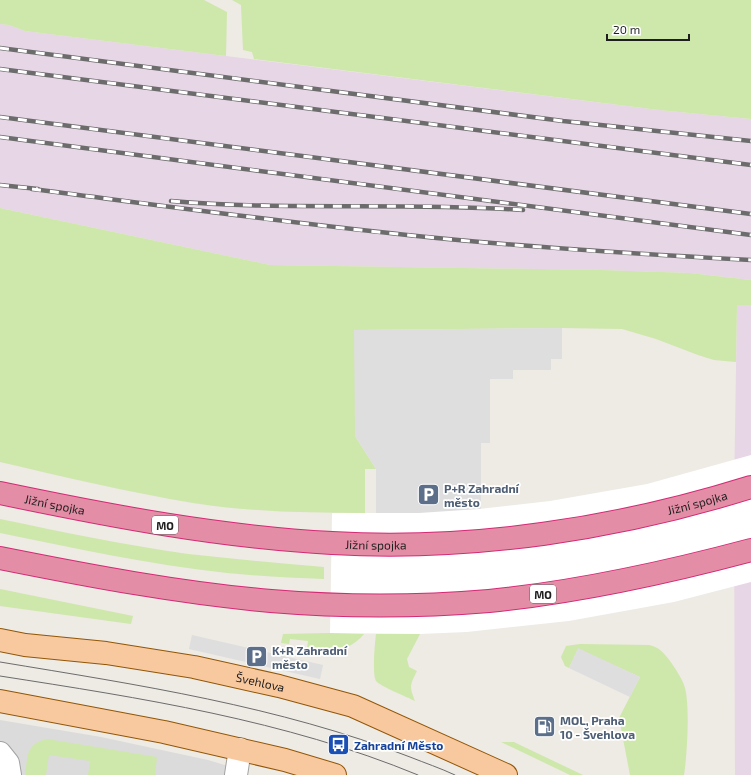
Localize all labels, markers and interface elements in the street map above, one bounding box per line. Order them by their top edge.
scale bar [607,16,689,42]
text: 20 m [613,22,640,36]
place label: P+R Zahradní město [444,481,520,509]
parking icon: P+R Zahradní město [416,482,442,508]
street label: Jižní spojka [666,488,729,517]
street label: Jižní spojka [23,491,86,517]
road number: MO [152,516,178,534]
street label: Jižní spojka [345,537,407,553]
road number: MO [530,585,556,603]
place label: K+R Zahradní město [272,643,348,671]
parking icon: K+R Zahradní město [243,644,269,670]
street label: Švehlova [235,670,286,694]
place label: MOL, Praha 10 - Švehlova [560,713,635,741]
fuel station icon: MOL, Praha 10 - Švehlova [532,714,558,740]
bus stop icon: Zahradní Město [325,732,351,758]
place label: Zahradní Město [354,738,443,752]

